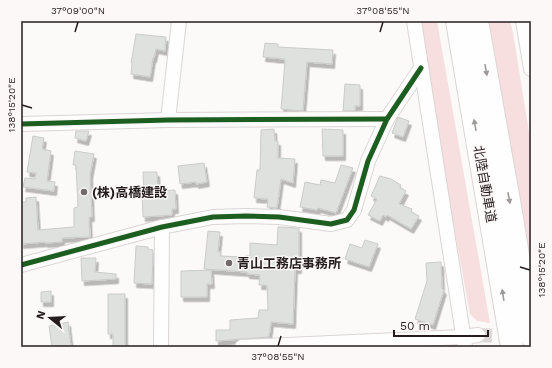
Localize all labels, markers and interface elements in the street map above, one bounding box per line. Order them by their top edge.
text: 37°09'00"N [51,5,105,16]
text: 37°08'55"N [356,5,410,16]
one-way arrow [483,64,489,76]
text: 138°15'20"E [6,77,17,133]
one-way arrow [471,119,477,131]
street label: 北陸自動車道 [471,144,499,224]
place label: (株)高橋建設 [92,185,167,200]
marker: (株)高橋建設 [79,187,89,197]
one-way arrow [506,192,512,204]
text: 138°15'20"E [536,242,547,298]
place label: 青山工務店事務所 [237,256,341,271]
marker: 青山工務店事務所 [224,258,234,268]
one-way arrow [500,289,506,301]
north arrow [30,298,70,338]
text: N [34,309,48,321]
scale bar [394,312,488,338]
text: 50 m [400,319,430,333]
text: 37°08'55"N [251,351,305,362]

